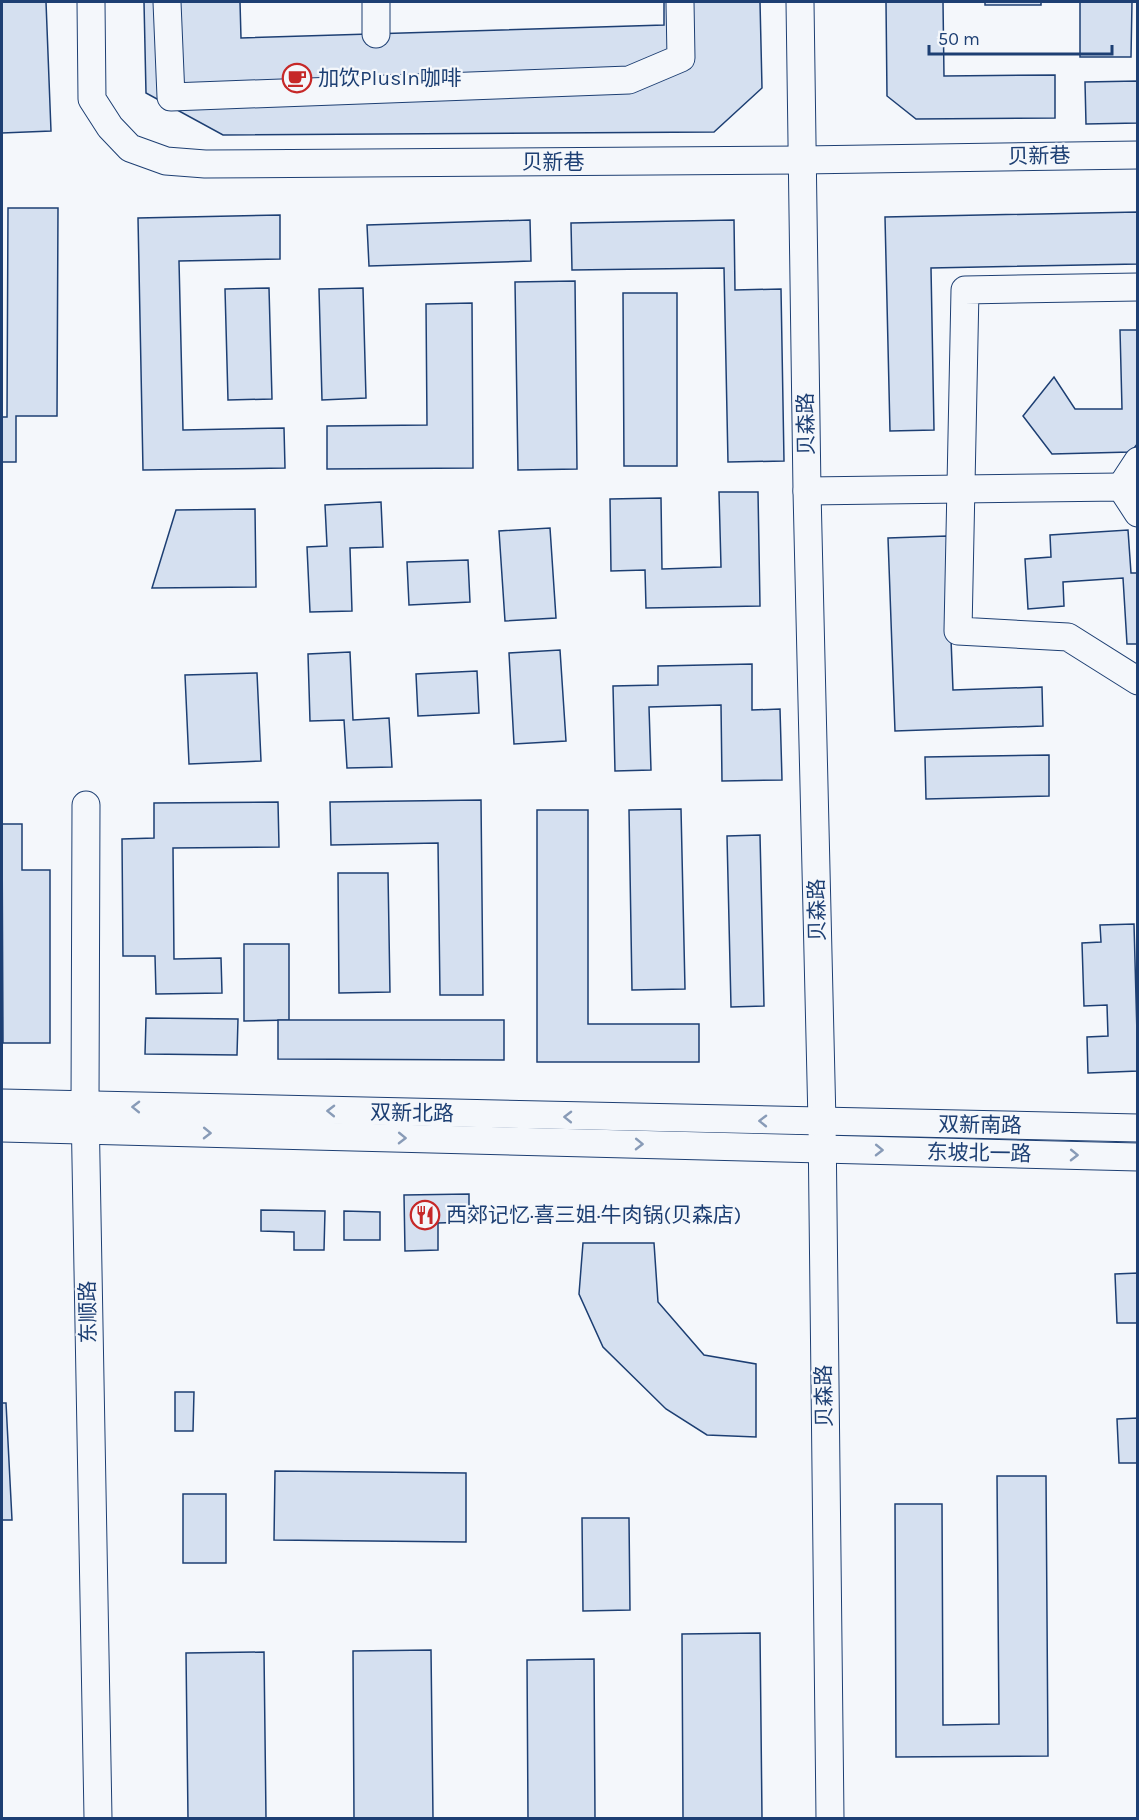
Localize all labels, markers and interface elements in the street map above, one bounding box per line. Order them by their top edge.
scale bar [929,18,1112,56]
text: 50 m [938,28,980,50]
cafe icon: 加饮Plusln咖啡 [281,62,313,94]
place label: 加饮Plusln咖啡 [318,66,462,90]
street label: 贝新巷 [1007,143,1071,169]
street label: 贝新巷 [522,150,585,174]
street label: 贝森路 [793,392,819,456]
street label: 贝森路 [804,878,830,942]
street label: 双新北路 [370,1100,454,1126]
one-way arrow [132,1101,141,1113]
one-way arrow [327,1105,336,1118]
one-way arrow [564,1110,573,1123]
street label: 双新南路 [938,1112,1022,1138]
one-way arrow [759,1115,768,1127]
one-way arrow [202,1127,211,1140]
one-way arrow [397,1132,406,1145]
one-way arrow [634,1138,643,1151]
street label: 东坡北一路 [926,1140,1032,1166]
one-way arrow [874,1144,883,1157]
one-way arrow [1069,1149,1078,1162]
restaurant icon: 西郊记忆·喜三姐·牛肉锅(贝森店) [409,1199,441,1231]
place label: 西郊记忆·喜三姐·牛肉锅(贝森店) [446,1203,741,1227]
street label: 东顺路 [75,1280,101,1344]
street label: 贝森路 [811,1364,837,1428]

